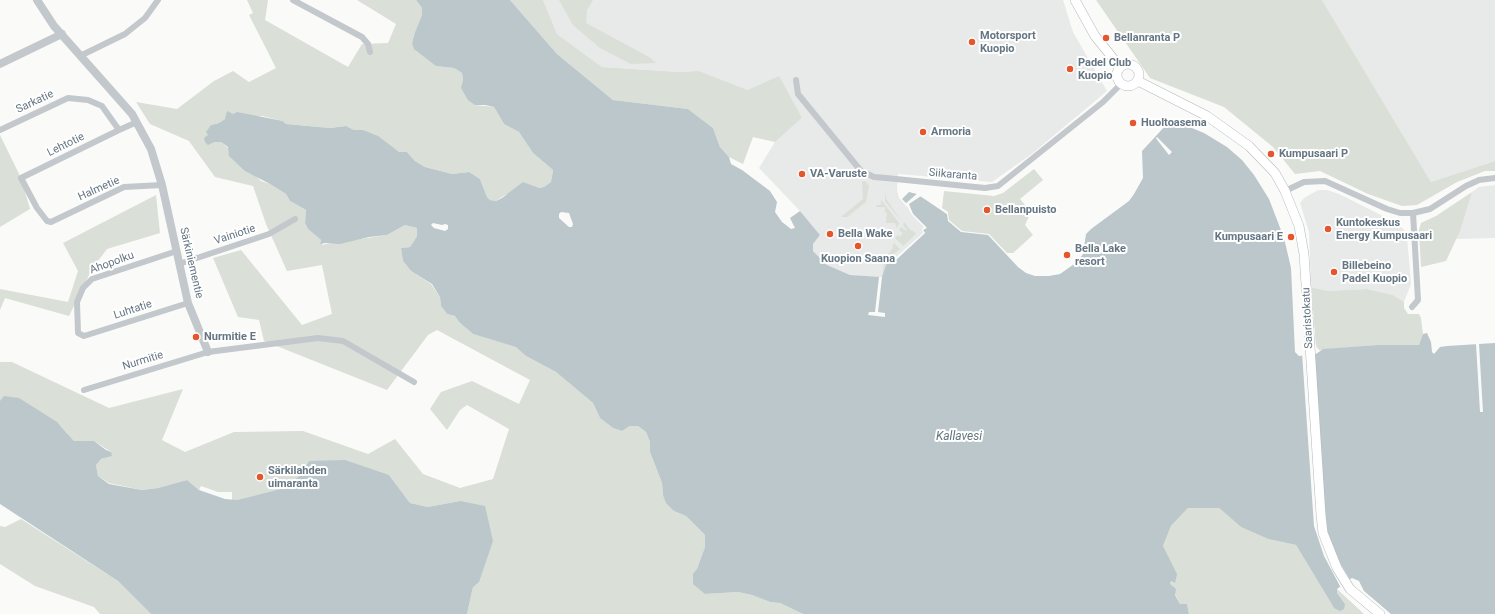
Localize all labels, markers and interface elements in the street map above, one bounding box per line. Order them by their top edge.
place label: Motorsport Kuopio [980,29,1036,55]
place label: Bellanranta P [1114,31,1180,45]
marker: Bellanranta P [1101,33,1111,43]
marker: Motorsport Kuopio [967,37,977,47]
place label: Padel Club Kuopio [1078,56,1131,82]
marker: Padel Club Kuopio [1065,64,1075,74]
street label: Sarkatie [14,88,56,116]
place label: Huoltoasema [1141,116,1207,130]
marker: Huoltoasema [1128,118,1138,128]
place label: Armoria [931,125,971,139]
marker: Armoria [918,127,928,137]
street label: Lehtotie [45,130,87,160]
place label: Kumpusaari P [1279,147,1348,161]
marker: Kumpusaari P [1266,149,1276,159]
street label: Siikaranta [928,166,978,184]
place label: VA-Varuste [810,167,867,181]
marker: VA-Varuste [797,169,807,179]
street label: Halmetie [76,174,122,204]
place label: Bellanpuisto [995,203,1057,217]
marker: Bellanpuisto [982,205,992,215]
place label: Kuntokeskus Energy Kumpusaari [1336,216,1432,242]
street label: Vainiotie [213,222,257,248]
marker: Kuntokeskus Energy Kumpusaari [1323,224,1333,234]
street label: Särkiniementie [176,226,206,300]
place label: Bella Wake [838,227,892,241]
marker: Bella Wake [825,229,835,239]
place label: Kumpusaari E [1215,230,1283,244]
marker: Kumpusaari E [1286,232,1296,242]
marker: Kuopion Saana [853,241,863,251]
place label: Bella Lake resort [1075,242,1126,268]
street label: Ahopolku [88,249,136,277]
marker: Bella Lake resort [1062,250,1072,260]
place label: Kuopion Saana [821,252,895,266]
place label: Billebeino Padel Kuopio [1342,259,1407,285]
marker: Billebeino Padel Kuopio [1329,267,1339,277]
street label: Saaristokatu [1300,287,1316,349]
street label: Luhtatie [112,298,154,322]
place label: Nurmitie E [204,330,256,344]
marker: Nurmitie E [191,332,201,342]
street label: Nurmitie [121,349,165,373]
water label: Kallavesi [936,430,982,444]
place label: Särkilahden uimaranta [268,464,327,490]
marker: Särkilahden uimaranta [255,472,265,482]

